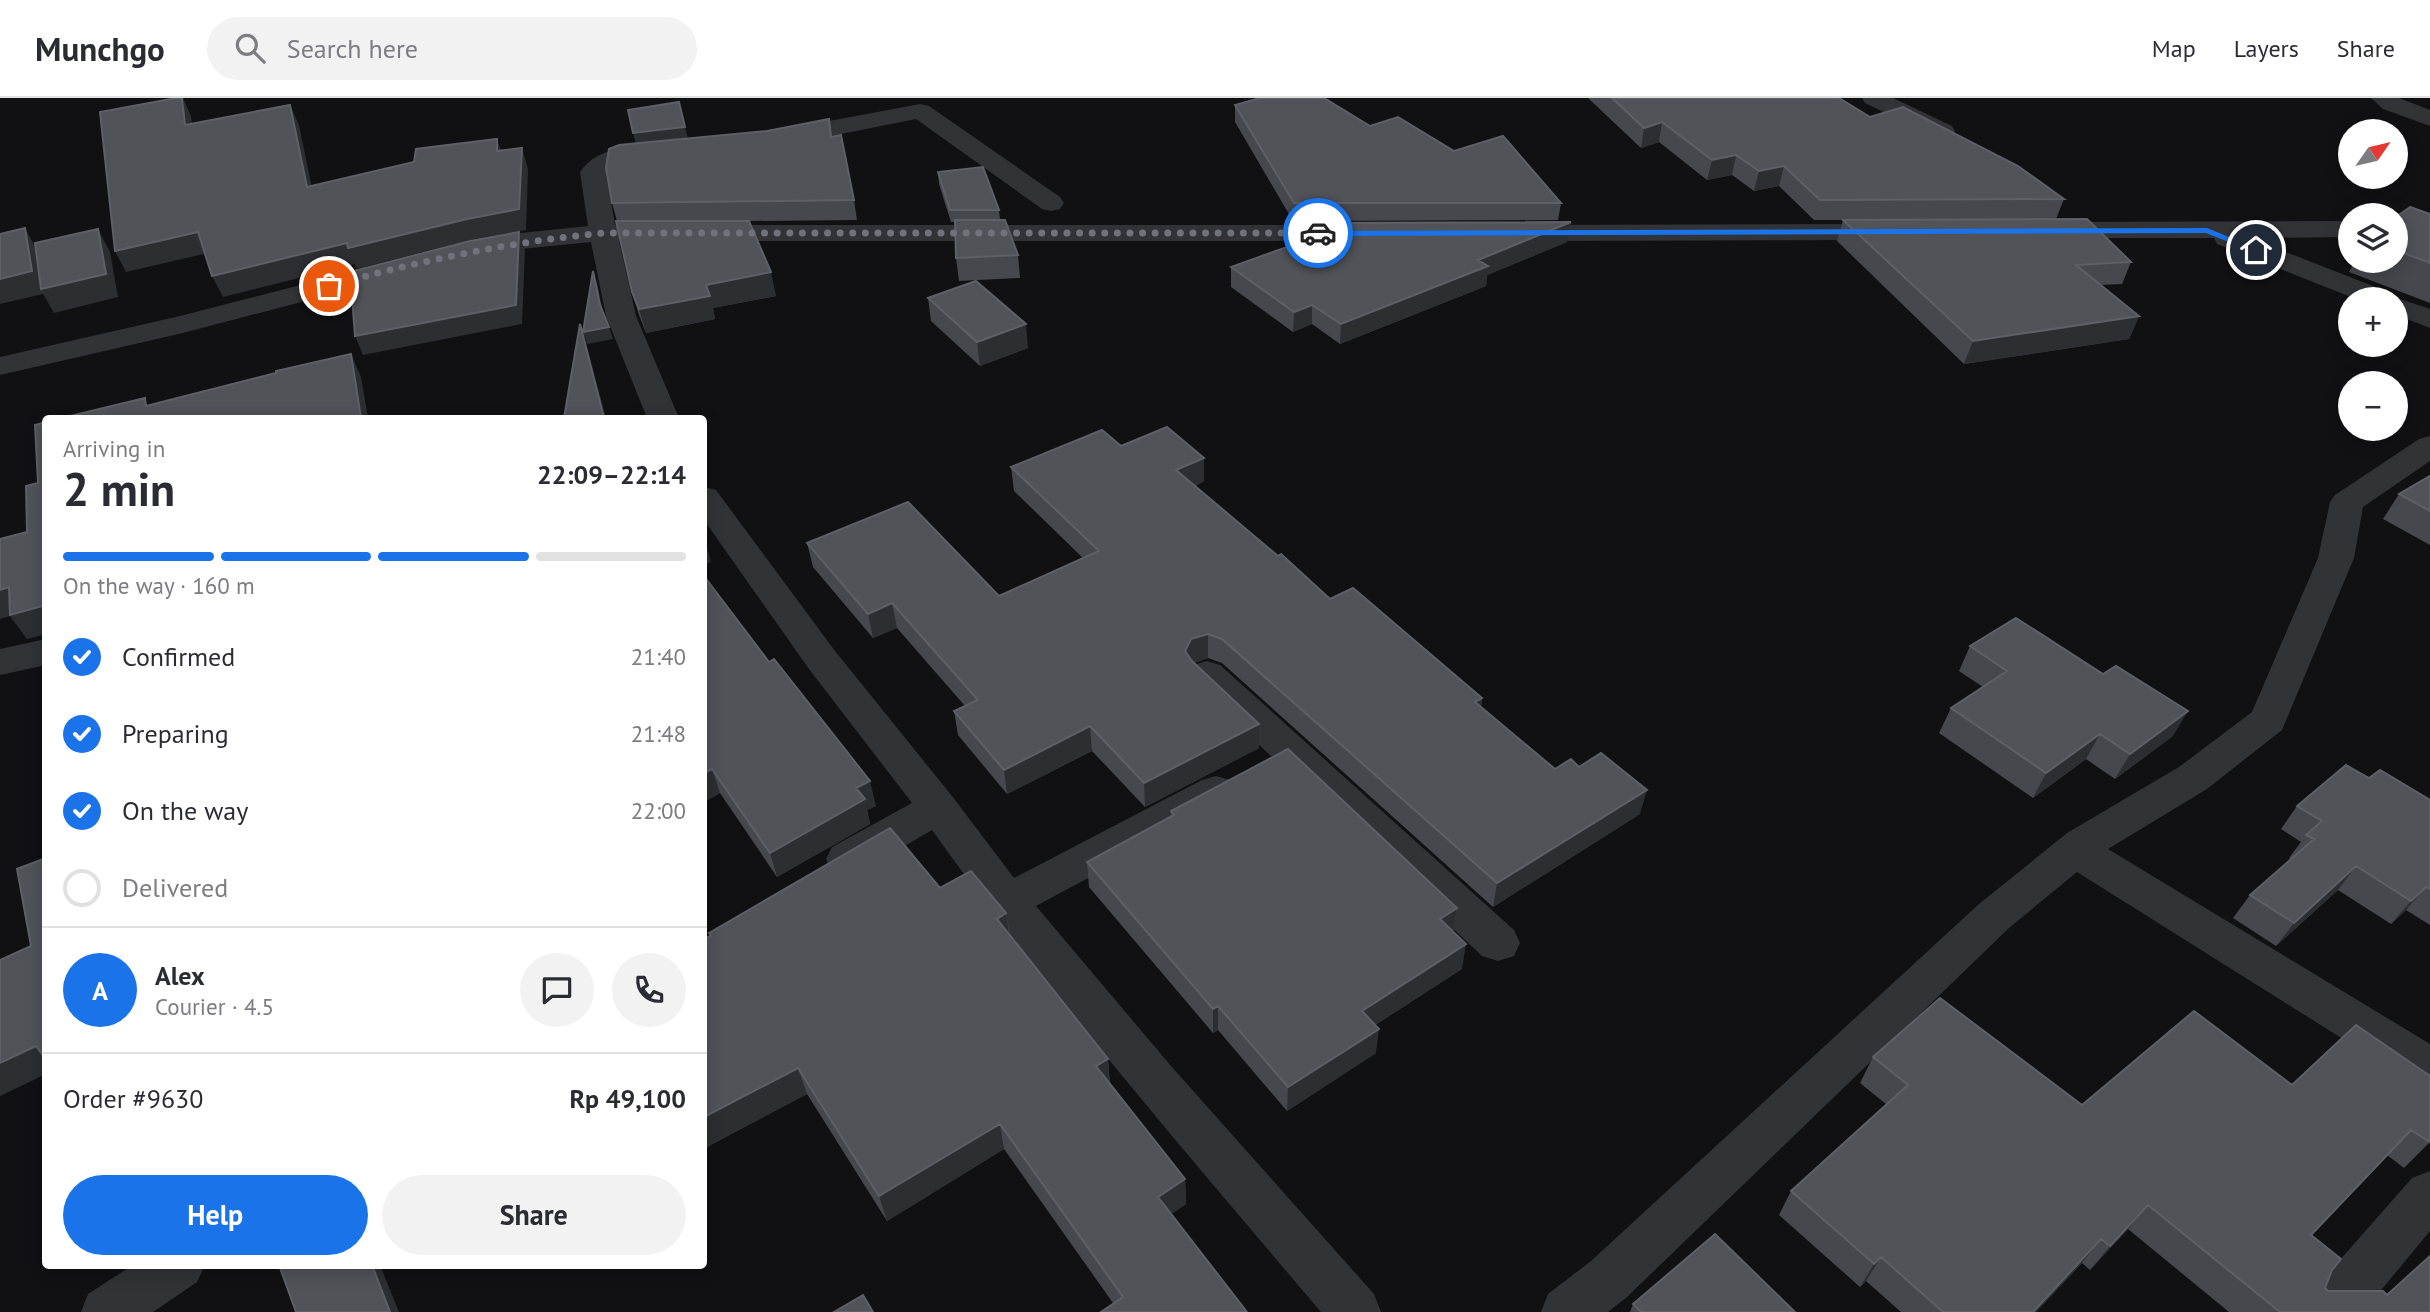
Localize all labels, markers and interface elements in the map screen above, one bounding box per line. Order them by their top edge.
search box [207,17,697,80]
text: Munchgo [35,27,165,70]
icon: search [231,29,269,67]
text: Search here [287,32,418,65]
text: Map [2152,33,2196,64]
text: Layers [2234,33,2299,64]
text: Share [2337,33,2395,64]
north arrow [2338,119,2408,189]
map controls [2338,119,2408,441]
courier [1283,198,1353,268]
button: layers [2338,203,2408,273]
icon: car [1299,214,1337,252]
pin [2226,220,2286,280]
icon: home [2237,231,2275,269]
pin [299,256,359,316]
icon: bag [310,267,348,305]
button: + [2338,287,2408,357]
button: − [2338,371,2408,441]
text: Arriving in [63,434,165,463]
text: 22:09–22:14 [537,458,686,491]
text: 2 min [63,459,175,519]
text: On the way · 160 m [63,571,255,600]
icon: check [63,638,101,676]
text: Confirmed [122,640,235,673]
text: 21:40 [631,642,686,671]
icon: check [63,715,101,753]
text: Preparing [122,717,229,750]
text: 21:48 [631,719,686,748]
icon: check [63,792,101,830]
text: On the way [122,794,248,827]
text: 22:00 [631,796,686,825]
text: Delivered [122,871,228,904]
button: chat [520,953,594,1027]
button: phone [612,953,686,1027]
text: Alex [155,959,205,992]
text: A [92,974,108,1007]
text: Courier · 4.5 [155,992,274,1021]
text: Order #9630 [63,1082,203,1115]
text: Rp 49,100 [569,1082,686,1115]
button: Help [63,1175,368,1255]
button: Share [382,1175,686,1255]

